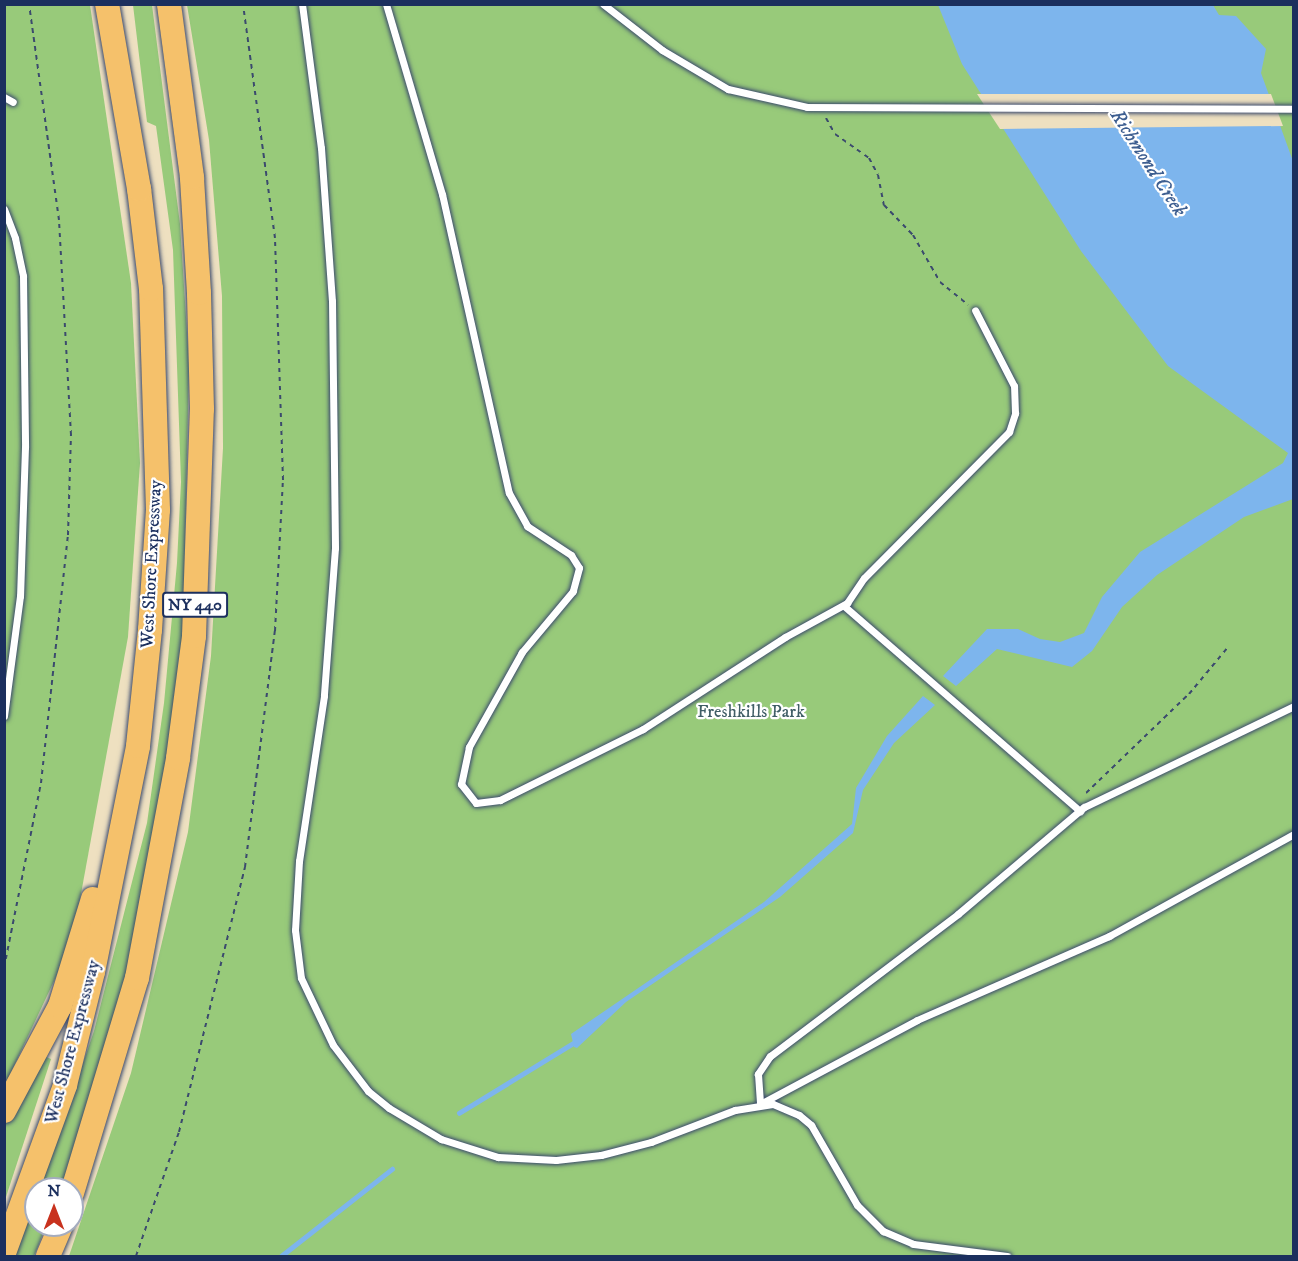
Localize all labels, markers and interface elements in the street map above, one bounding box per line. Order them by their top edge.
water label: Richmond Creek [1104,105,1192,221]
street label: West Shore Expressway [137,479,167,649]
road number: NY 440 [162,592,228,618]
park label: Freshkills Park [697,701,805,723]
street label: West Shore Expressway [41,958,105,1126]
north arrow [24,1177,84,1237]
text: N [47,1181,61,1201]

